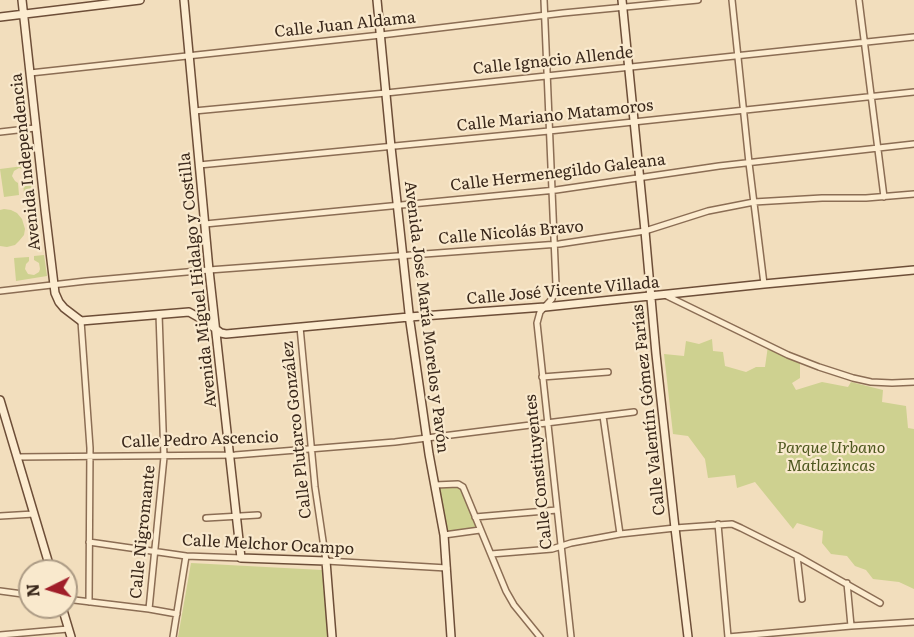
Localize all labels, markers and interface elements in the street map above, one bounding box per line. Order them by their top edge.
street label: Calle Juan Aldama [273,8,417,42]
street label: Calle Ignacio Allende [472,43,634,79]
street label: Avenida Independencia [7,72,45,252]
street label: Calle Mariano Matamoros [456,96,654,136]
street label: Calle Hermenegildo Galeana [449,150,667,196]
street label: Avenida Miguel Hidalgo y Costilla [175,151,221,409]
street label: Avenida José María Morelos y Pavón [400,180,452,454]
street label: Calle Nicolás Bravo [438,217,584,249]
street label: Calle José Vicente Villada [466,273,660,309]
street label: Calle Valentín Gómez Farías [628,303,670,517]
street label: Calle Plutarco González [278,340,316,520]
street label: Calle Constituyentes [521,394,557,550]
street label: Calle Pedro Ascencio [121,428,279,452]
park label: Parque Urbano Matlazincas [777,438,885,476]
street label: Calle Nigromante [126,464,160,600]
street label: Calle Melchor Ocampo [181,531,355,559]
north arrow [18,559,78,619]
text: N [20,583,45,598]

